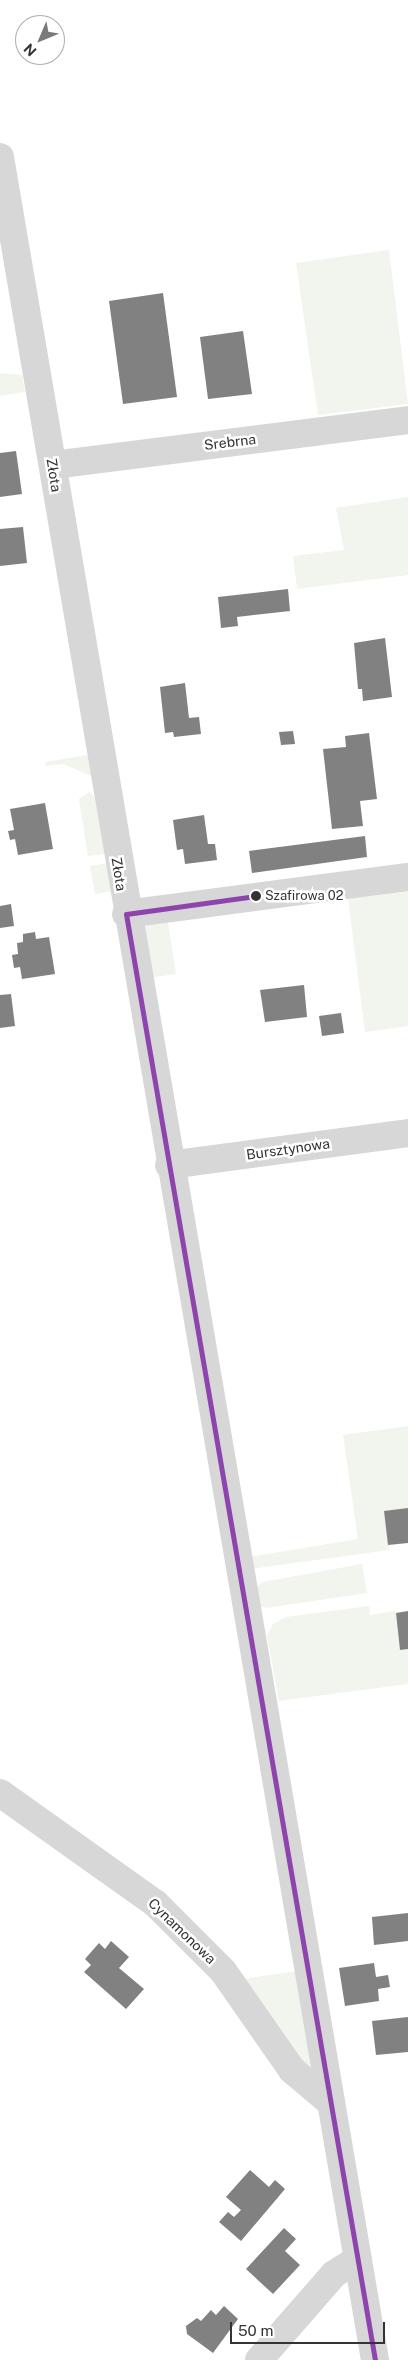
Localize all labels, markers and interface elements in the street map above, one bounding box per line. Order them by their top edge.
north arrow [15,15,65,65]
text: N [21,40,40,59]
street label: Srebrna [203,430,257,454]
street label: Złota [43,457,65,493]
street label: Złota [108,856,130,892]
place label: Szafirowa 02 [265,888,344,904]
marker: Szafirowa 02 [251,891,261,901]
street label: Bursztynowa [245,1135,331,1163]
street label: Cynamonowa [145,1895,219,1967]
scale bar [233,2312,388,2344]
text: 50 m [238,2322,273,2339]

